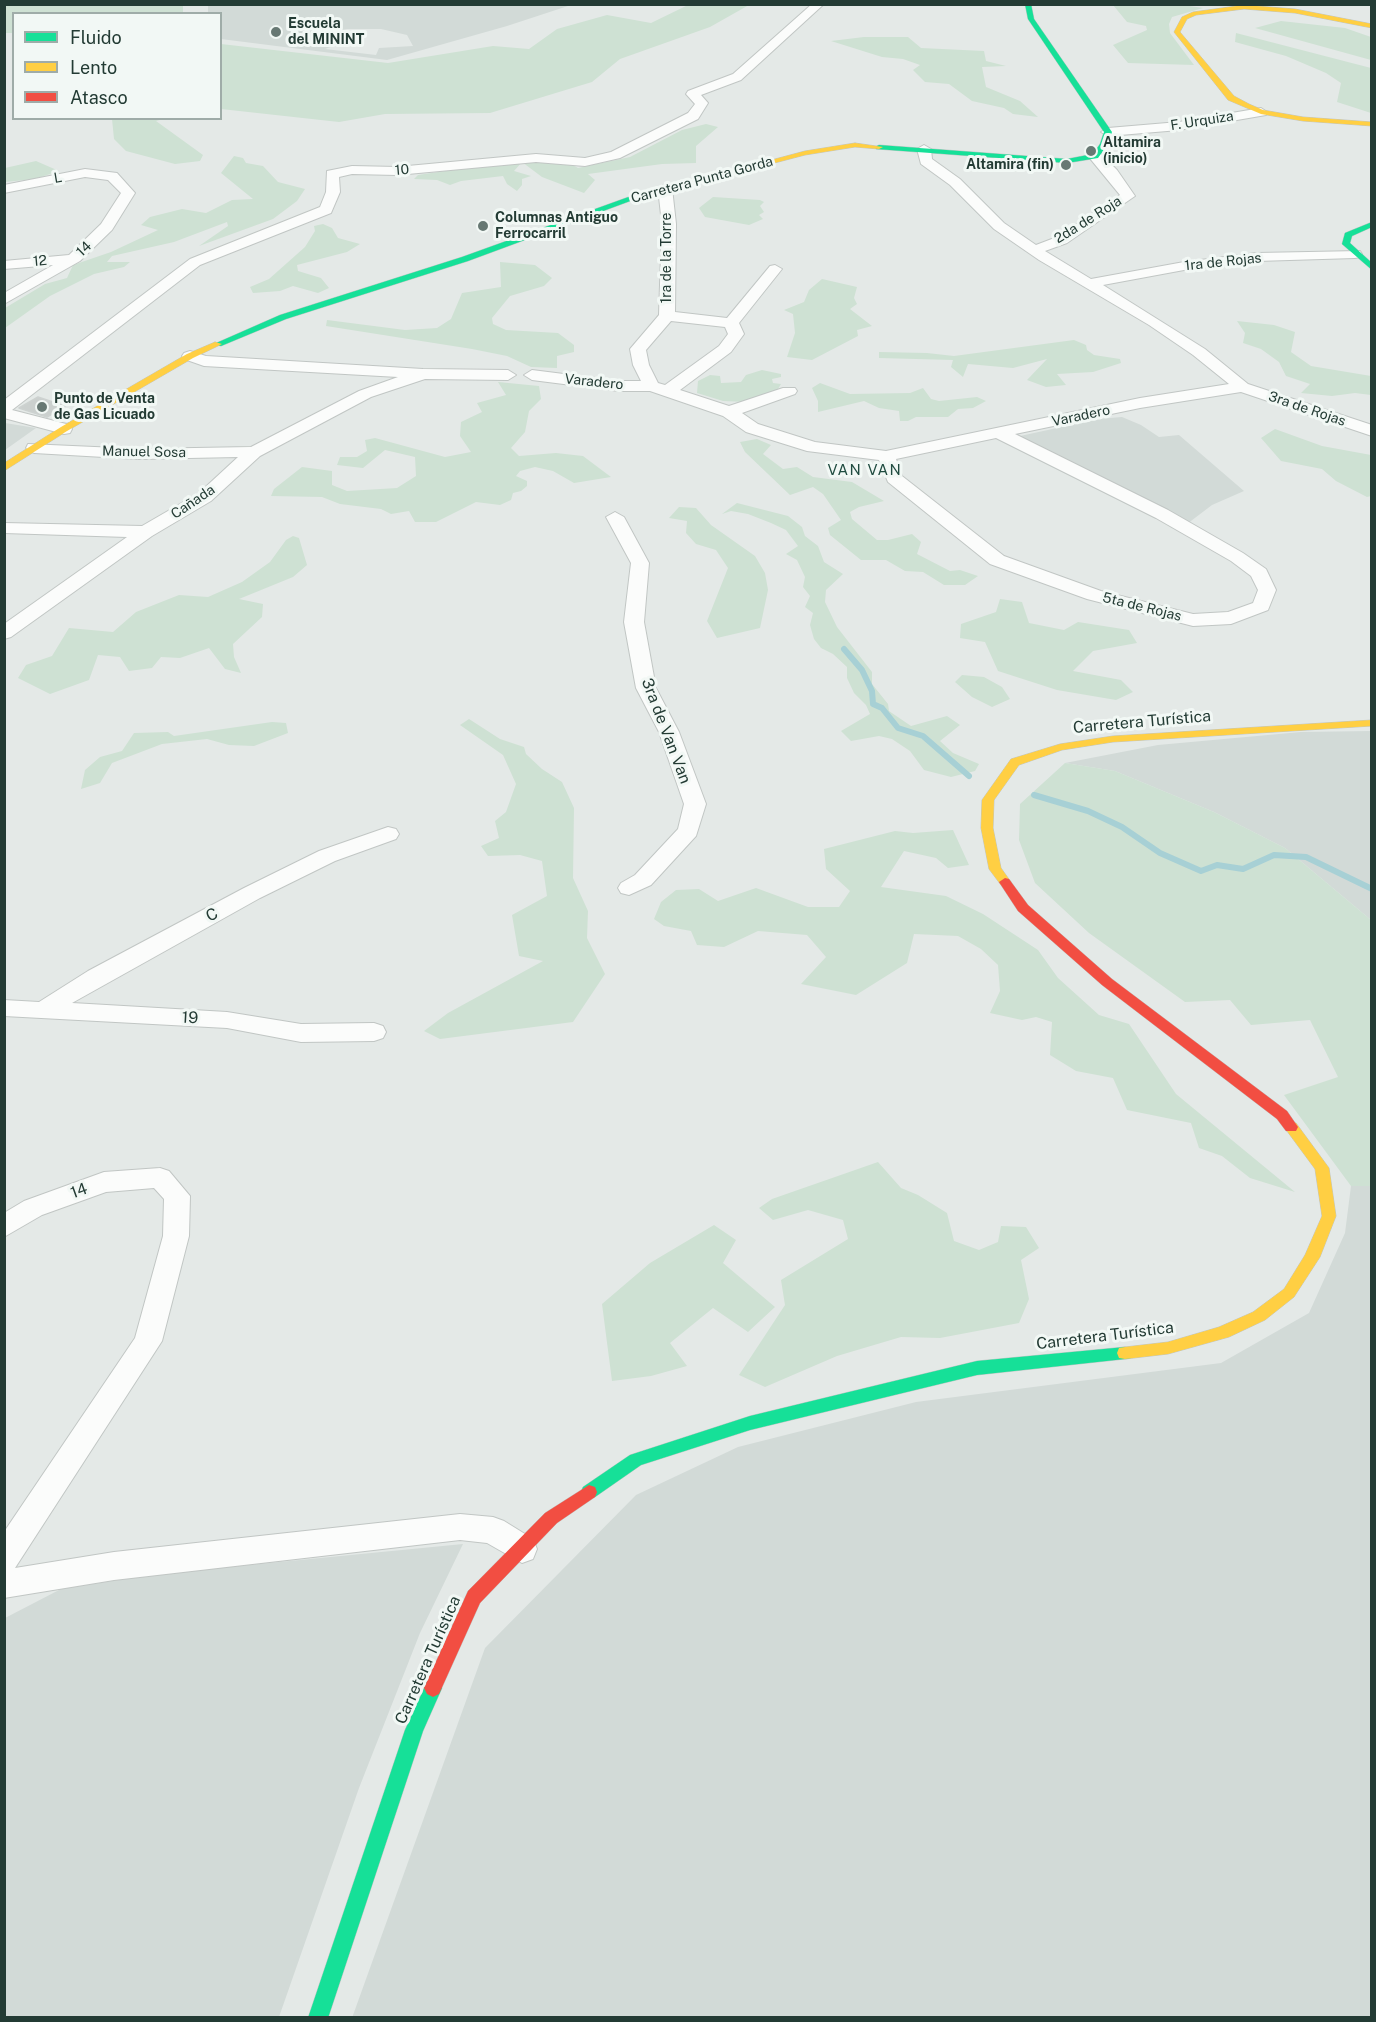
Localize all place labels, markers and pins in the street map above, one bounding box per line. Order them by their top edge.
place label: Escuela del MININT [288,16,364,48]
marker: Escuela del MININT [269,25,283,39]
place label: Altamira (inicio) [1103,135,1161,168]
marker: Altamira (inicio) [1084,144,1098,158]
place label: Altamira (fin) [966,157,1054,173]
marker: Altamira (fin) [1059,158,1073,172]
place label: Columnas Antiguo Ferrocarril [495,210,618,243]
marker: Columnas Antiguo Ferrocarril [476,219,490,233]
place label: Punto de Venta de Gas Licuado [54,391,155,424]
marker: Punto de Venta de Gas Licuado [35,400,49,414]

